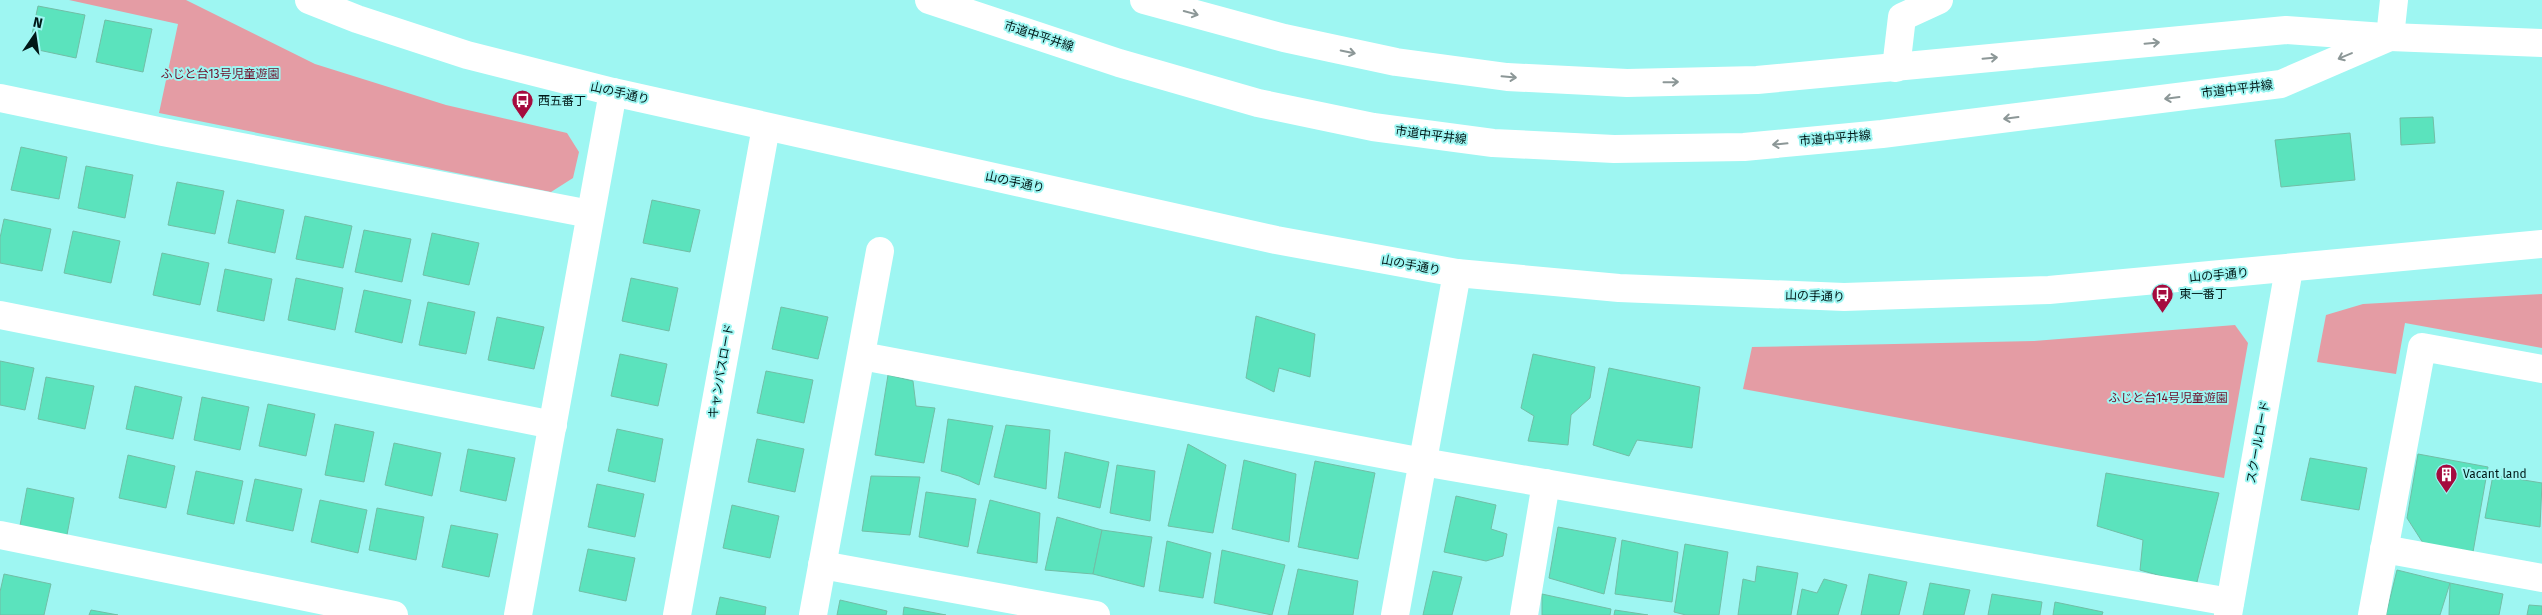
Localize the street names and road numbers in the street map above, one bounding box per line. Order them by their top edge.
street label: 市道中平井線 [1003,18,1075,54]
street label: 市道中平井線 [2200,78,2274,100]
street label: 山の手通り [589,79,651,107]
street label: 市道中平井線 [1394,124,1468,146]
street label: 市道中平井線 [1799,128,1871,148]
street label: 山の手通り [984,169,1046,195]
street label: 山の手通り [1380,252,1442,278]
street label: 山の手通り [2188,265,2250,285]
street label: 山の手通り [1785,288,1845,304]
street label: キャンパスロード [706,323,736,419]
street label: スクールロード [2244,399,2272,485]

